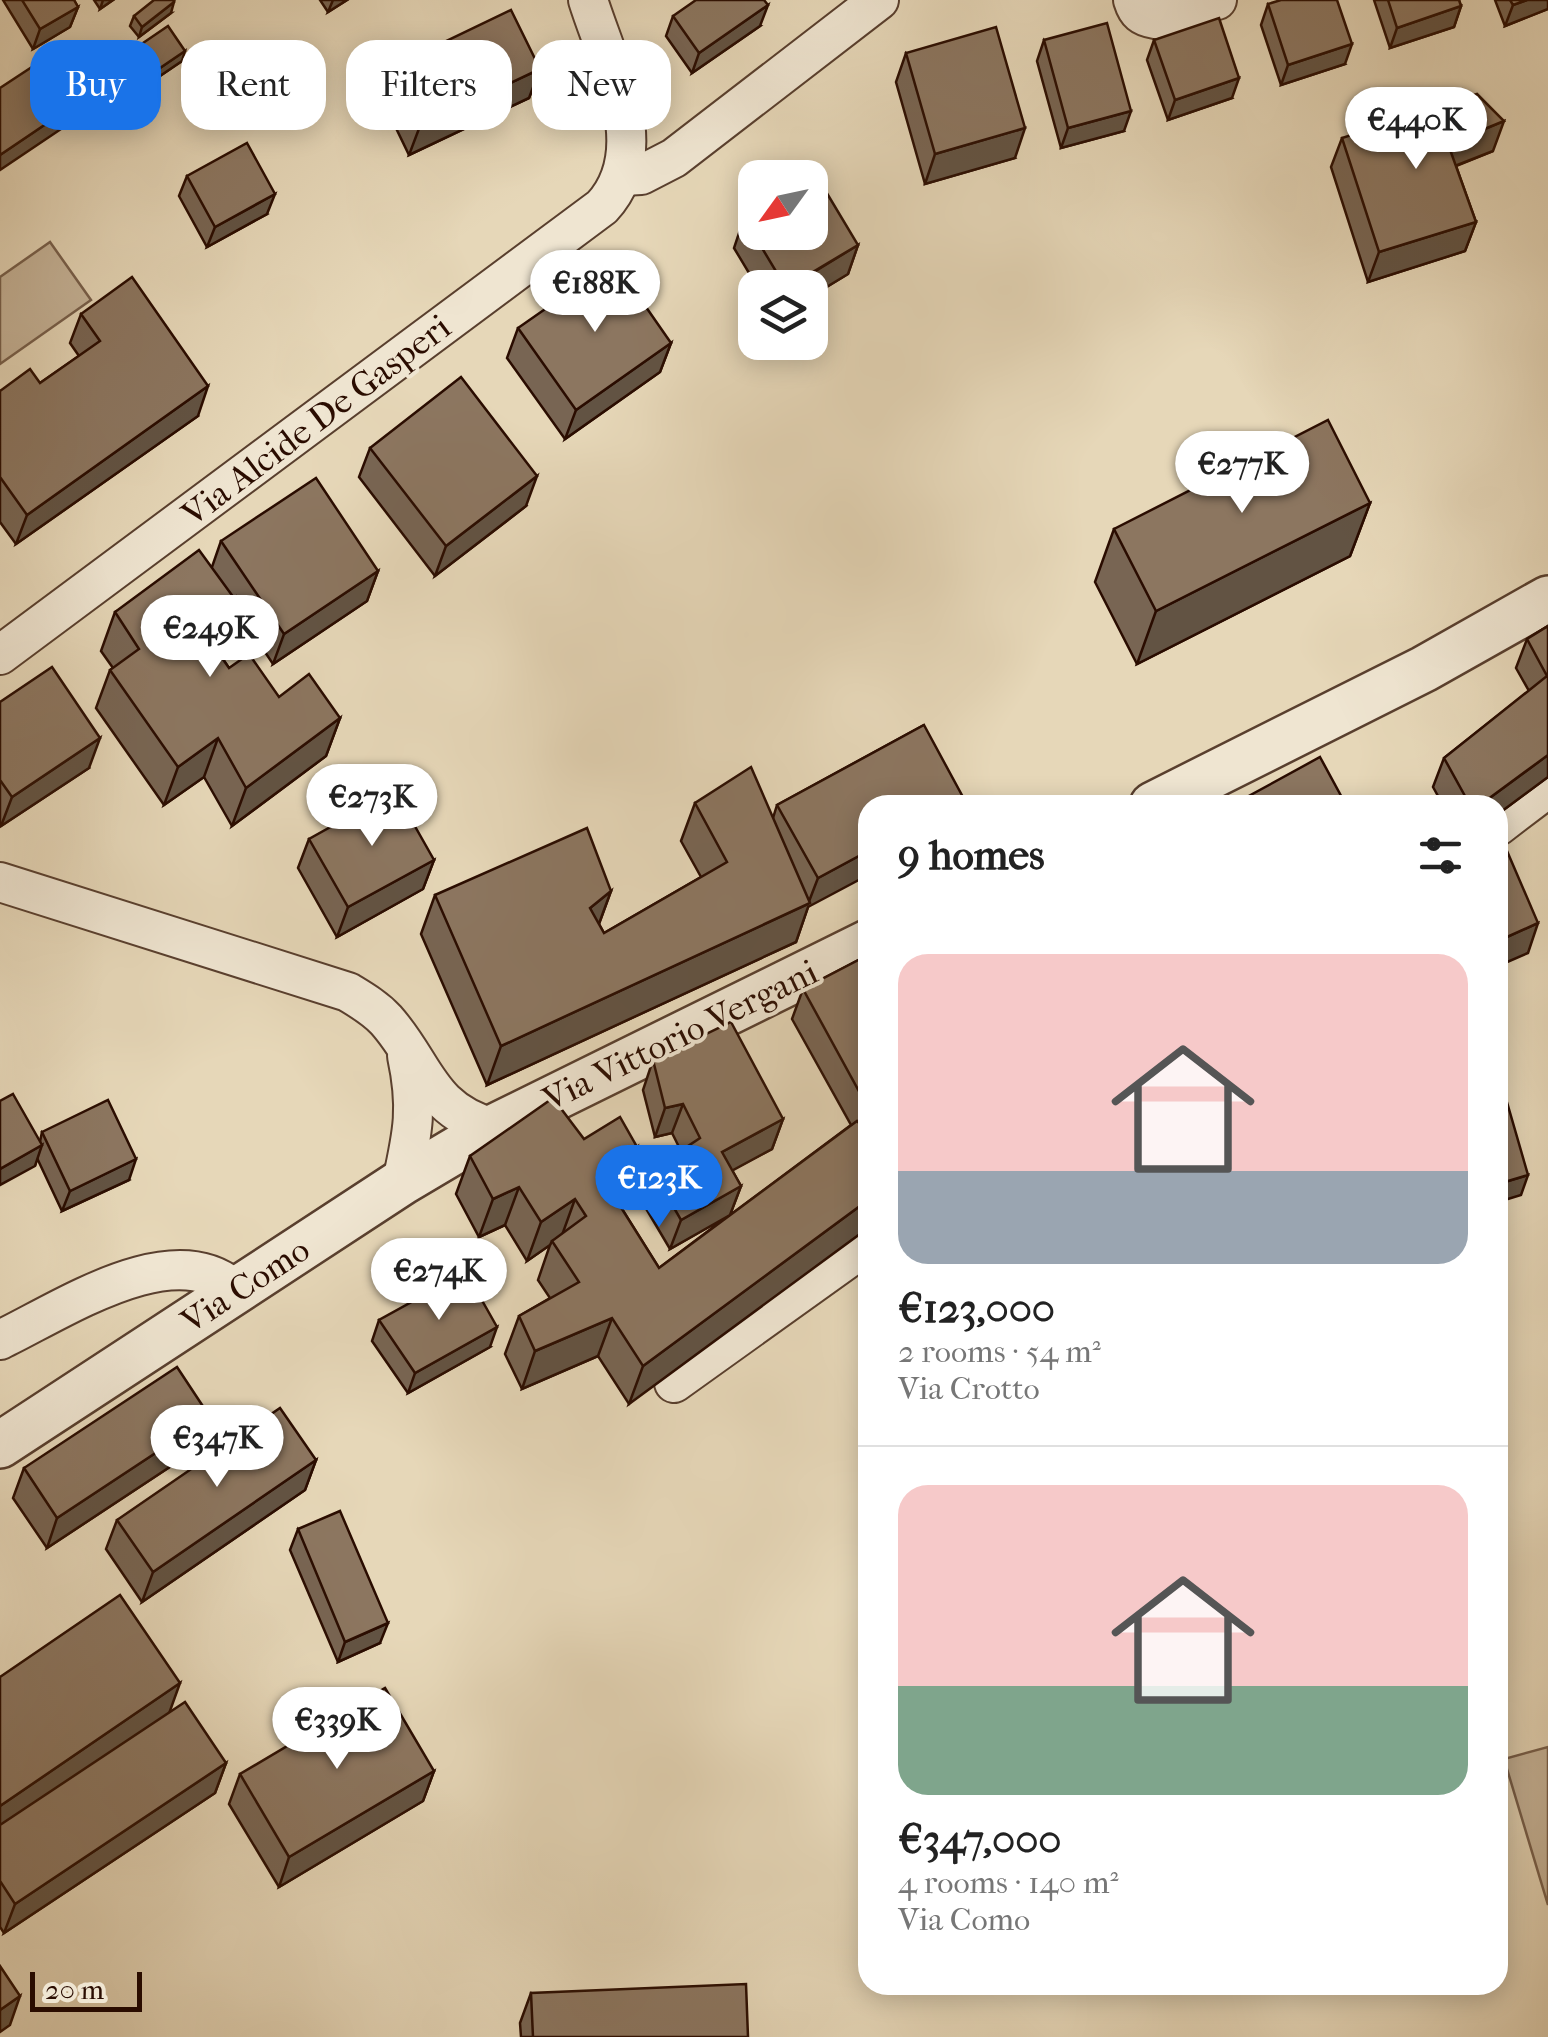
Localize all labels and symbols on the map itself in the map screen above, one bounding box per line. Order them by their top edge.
pin: €440K [1346,87,1486,172]
north arrow [738,160,828,250]
pin: €188K [525,250,665,335]
street label: Via Alcide De Gasperi [173,306,458,535]
pin: €277K [1172,431,1312,516]
pin: €249K [140,595,280,680]
pin: €273K [302,764,442,849]
street label: Via Vittorio Vergani [535,951,824,1120]
pin: €123K [589,1145,729,1230]
street label: Via Como [173,1229,317,1343]
pin: €274K [369,1238,509,1323]
pin: €347K [147,1405,287,1490]
pin: €339K [267,1687,407,1772]
scale bar [30,1967,142,2012]

